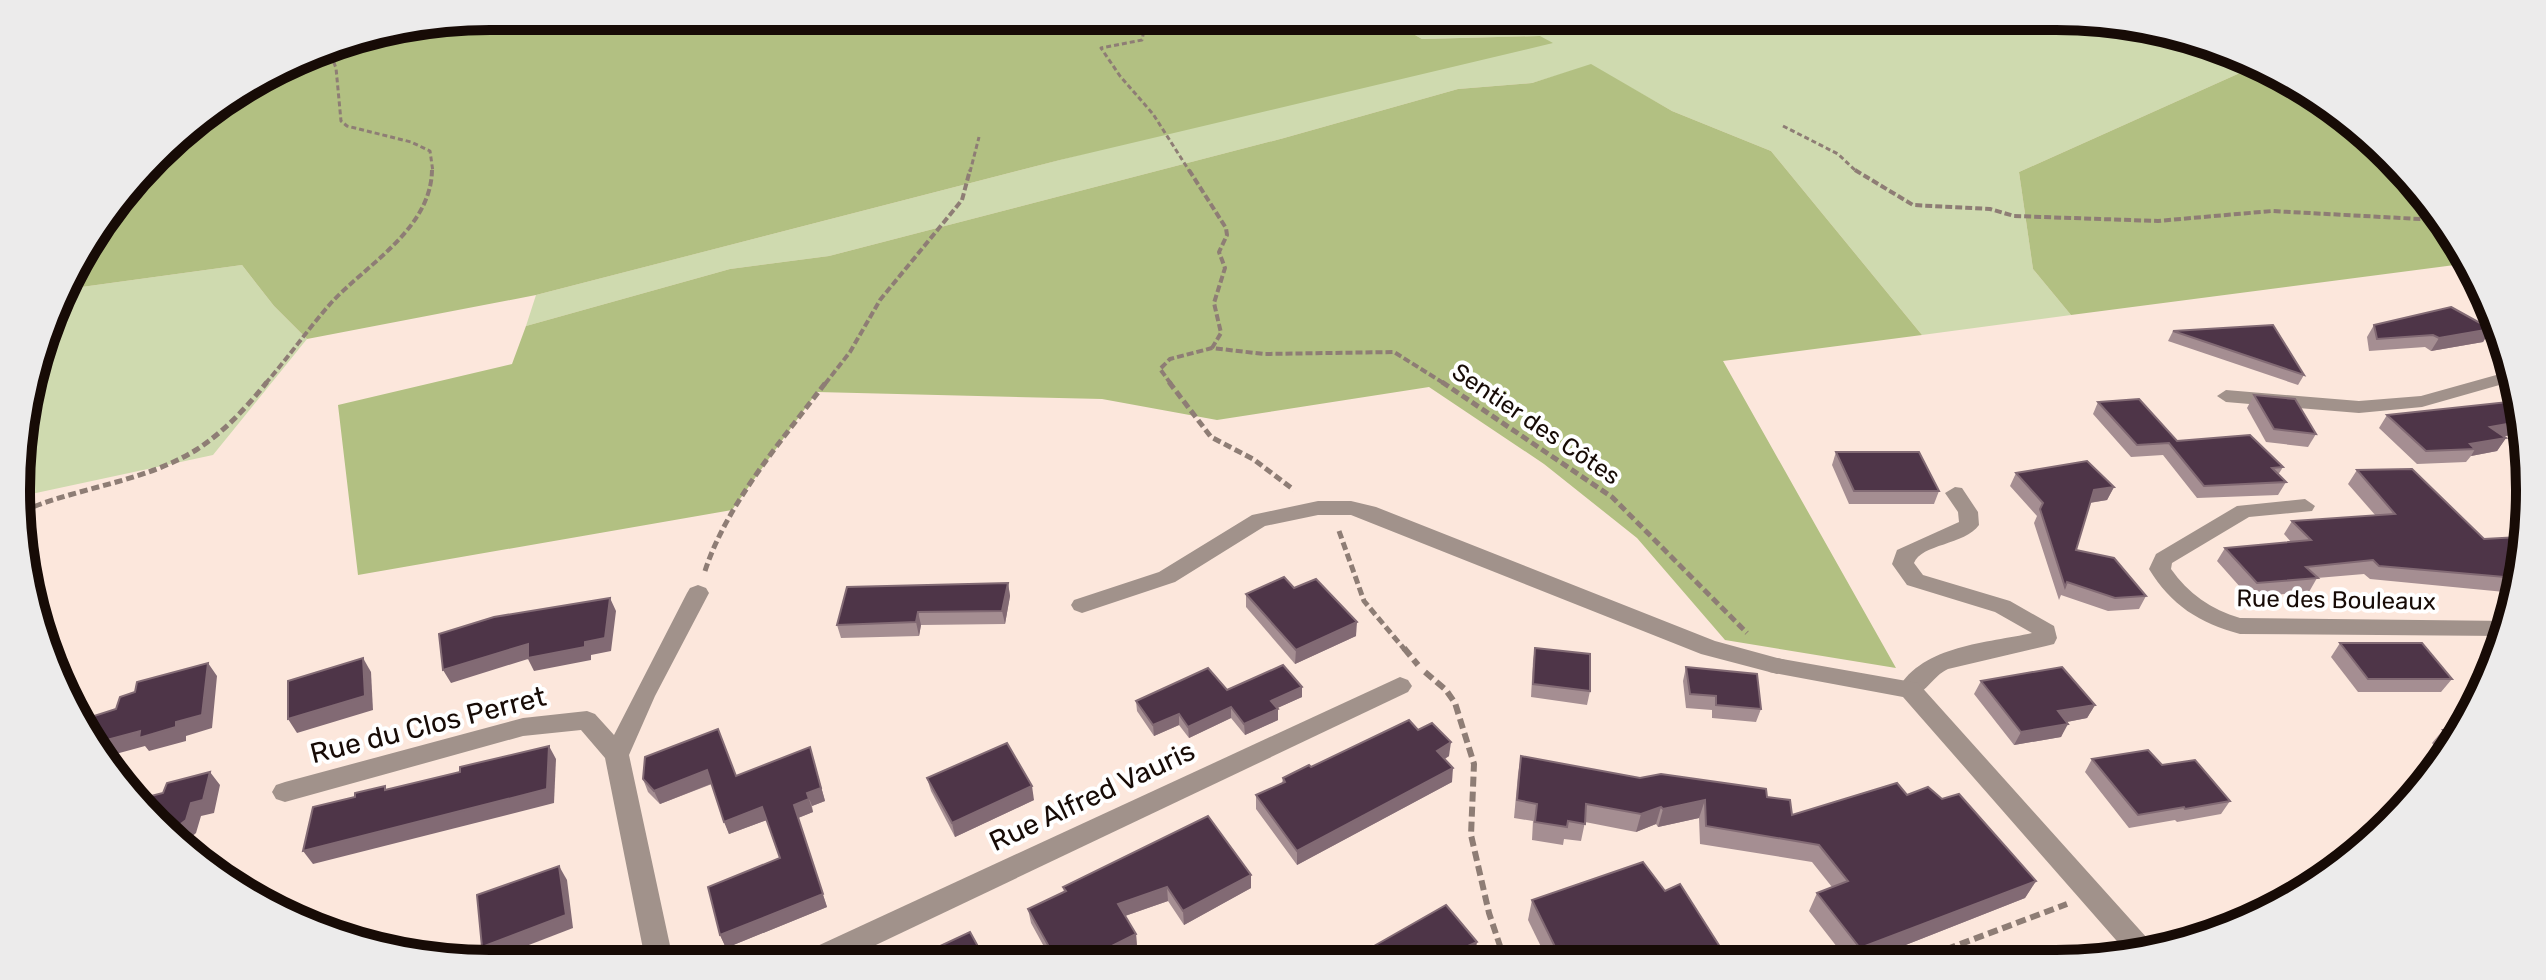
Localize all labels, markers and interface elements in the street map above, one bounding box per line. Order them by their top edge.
street label: Sentier des Côtes [1447,357,1625,491]
street label: Rue des Bouleaux [2236,584,2436,616]
street label: Rue du Clos Perret [307,680,549,770]
street label: Rue Alfred Vauris [984,734,1200,858]

